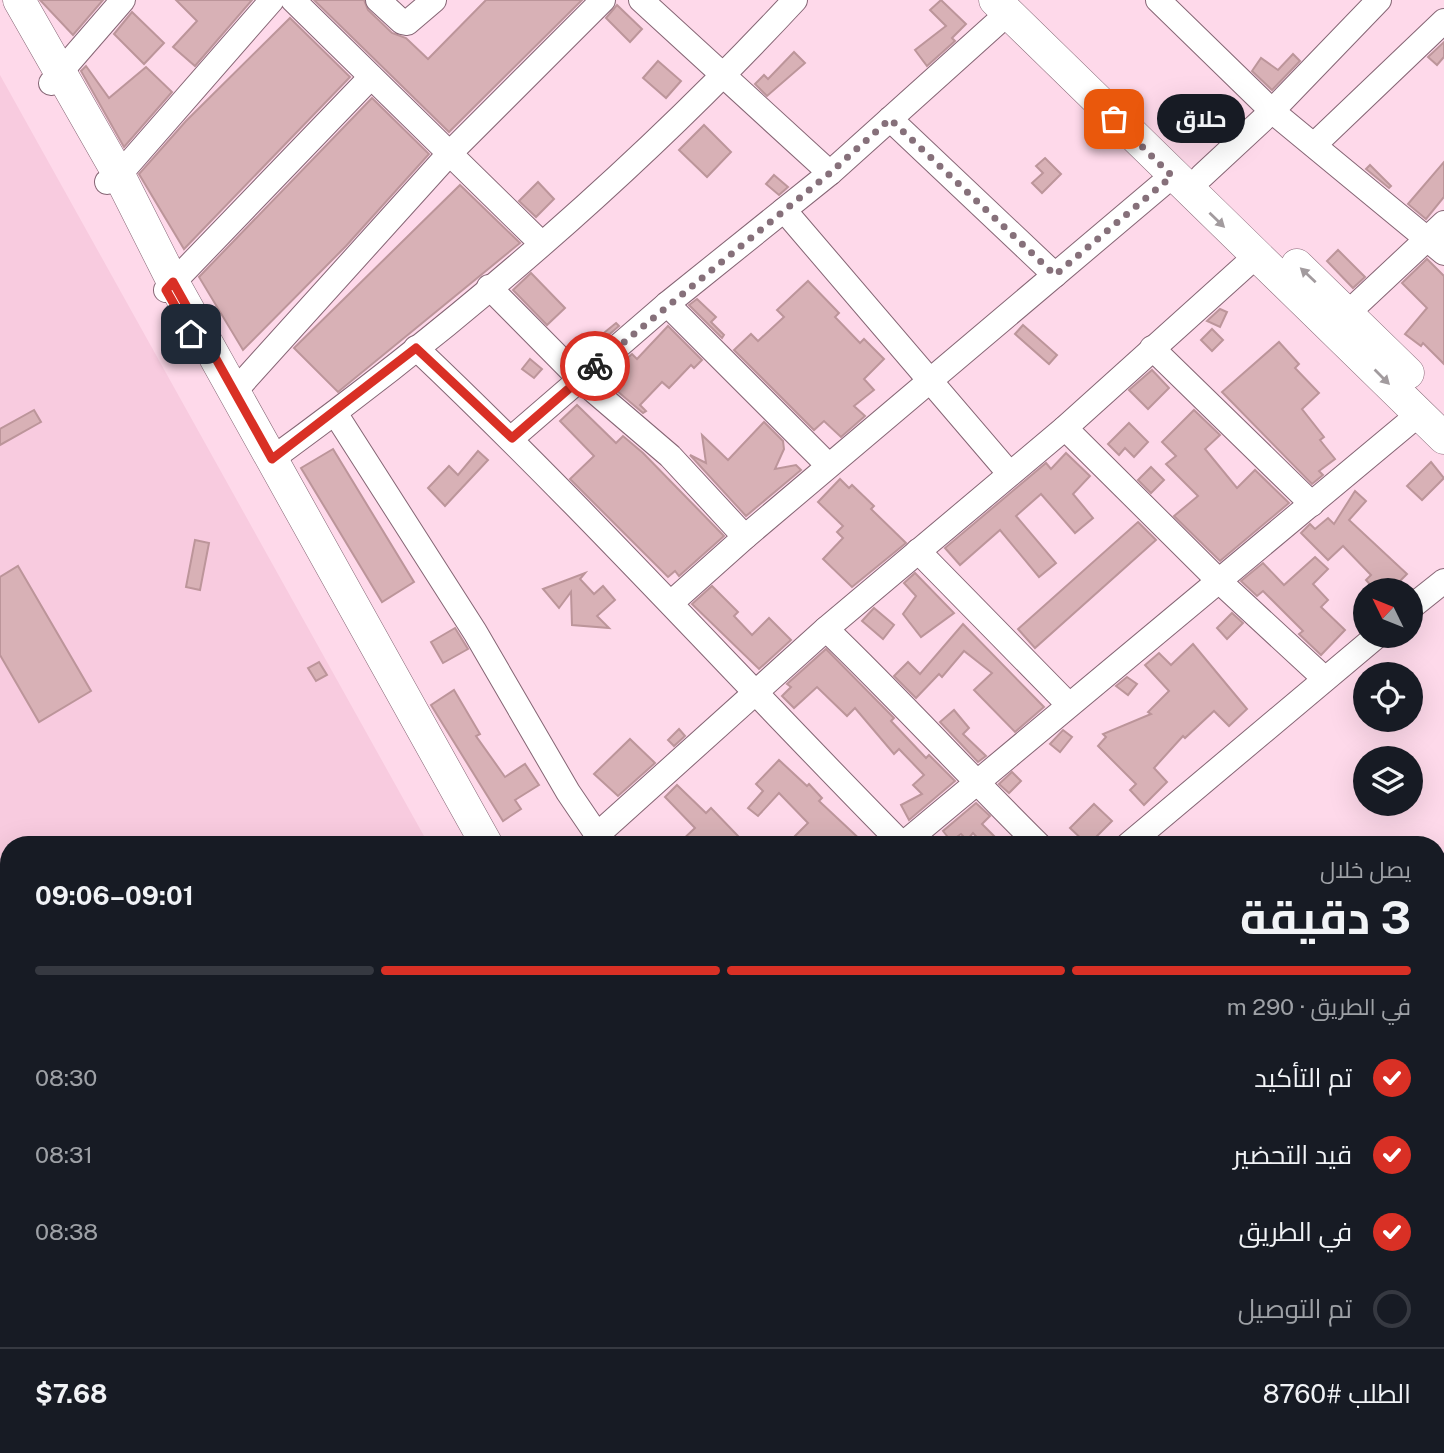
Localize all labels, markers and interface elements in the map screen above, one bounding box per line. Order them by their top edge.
pin [1084,89,1144,149]
callout: حلاق [1156,94,1244,144]
icon: bag [1095,100,1133,138]
text: حلاق [1176,105,1226,132]
one-way arrow [1209,212,1226,229]
one-way arrow [1299,267,1317,283]
pin [161,304,221,364]
icon: home [172,315,210,353]
courier [560,331,630,401]
icon: bike [576,347,614,385]
one-way arrow [1373,369,1390,385]
north arrow [1353,578,1423,648]
map controls [1353,578,1423,816]
button: locate [1353,662,1423,732]
button: layers [1353,746,1423,816]
text: يصل خلال [1320,856,1411,883]
text: 09:01–09:06 [35,880,194,911]
text: 3 دقيقة [1240,890,1411,944]
text: في الطريق · 290 m [1227,993,1411,1020]
icon: check [1373,1059,1411,1097]
text: تم التأكيد [1254,1062,1352,1093]
text: 08:30 [35,1064,97,1091]
icon: check [1373,1136,1411,1174]
text: قيد التحضير [1233,1139,1352,1170]
text: 08:31 [35,1141,93,1168]
icon: check [1373,1213,1411,1251]
text: في الطريق [1238,1216,1352,1247]
text: 08:38 [35,1218,98,1245]
text: تم التوصيل [1238,1293,1352,1324]
text: $7.68 [35,1378,108,1409]
text: الطلب #8760 [1263,1378,1411,1409]

